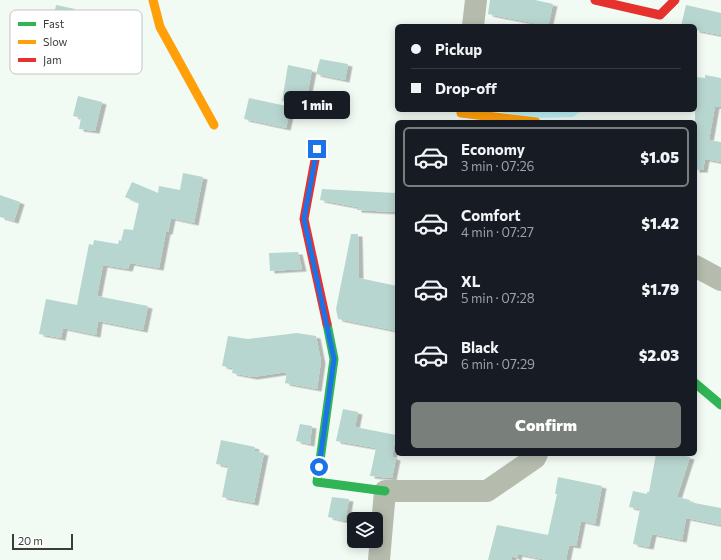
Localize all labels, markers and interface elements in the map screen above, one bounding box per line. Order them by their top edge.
legend [10,10,142,74]
text: Fast [43,17,65,30]
text: Slow [43,35,68,48]
text: Pickup [435,40,482,58]
text: Jam [43,53,62,67]
text: Drop-off [435,79,497,97]
callout: 1 min [284,91,350,119]
text: 1 min [301,97,333,113]
icon: car [413,139,449,175]
route end [308,140,326,158]
text: Economy [461,140,525,158]
text: $1.05 [640,148,679,166]
text: 3 min · 07:26 [461,158,535,174]
icon: car [413,205,449,241]
text: Comfort [461,206,521,224]
text: $1.42 [641,214,679,232]
text: 4 min · 07:27 [461,224,534,240]
icon: car [413,271,449,307]
text: XL [461,272,480,290]
text: $1.79 [642,280,679,298]
text: 5 min · 07:28 [461,290,535,306]
icon: car [413,337,449,373]
text: Black [461,338,499,356]
text: $2.03 [639,346,679,364]
text: 6 min · 07:29 [461,356,535,372]
button: Confirm [411,402,681,448]
route start [310,458,328,476]
map controls [347,512,383,548]
button: layers [347,512,383,548]
scale bar [12,532,73,551]
text: 20 m [18,534,43,547]

